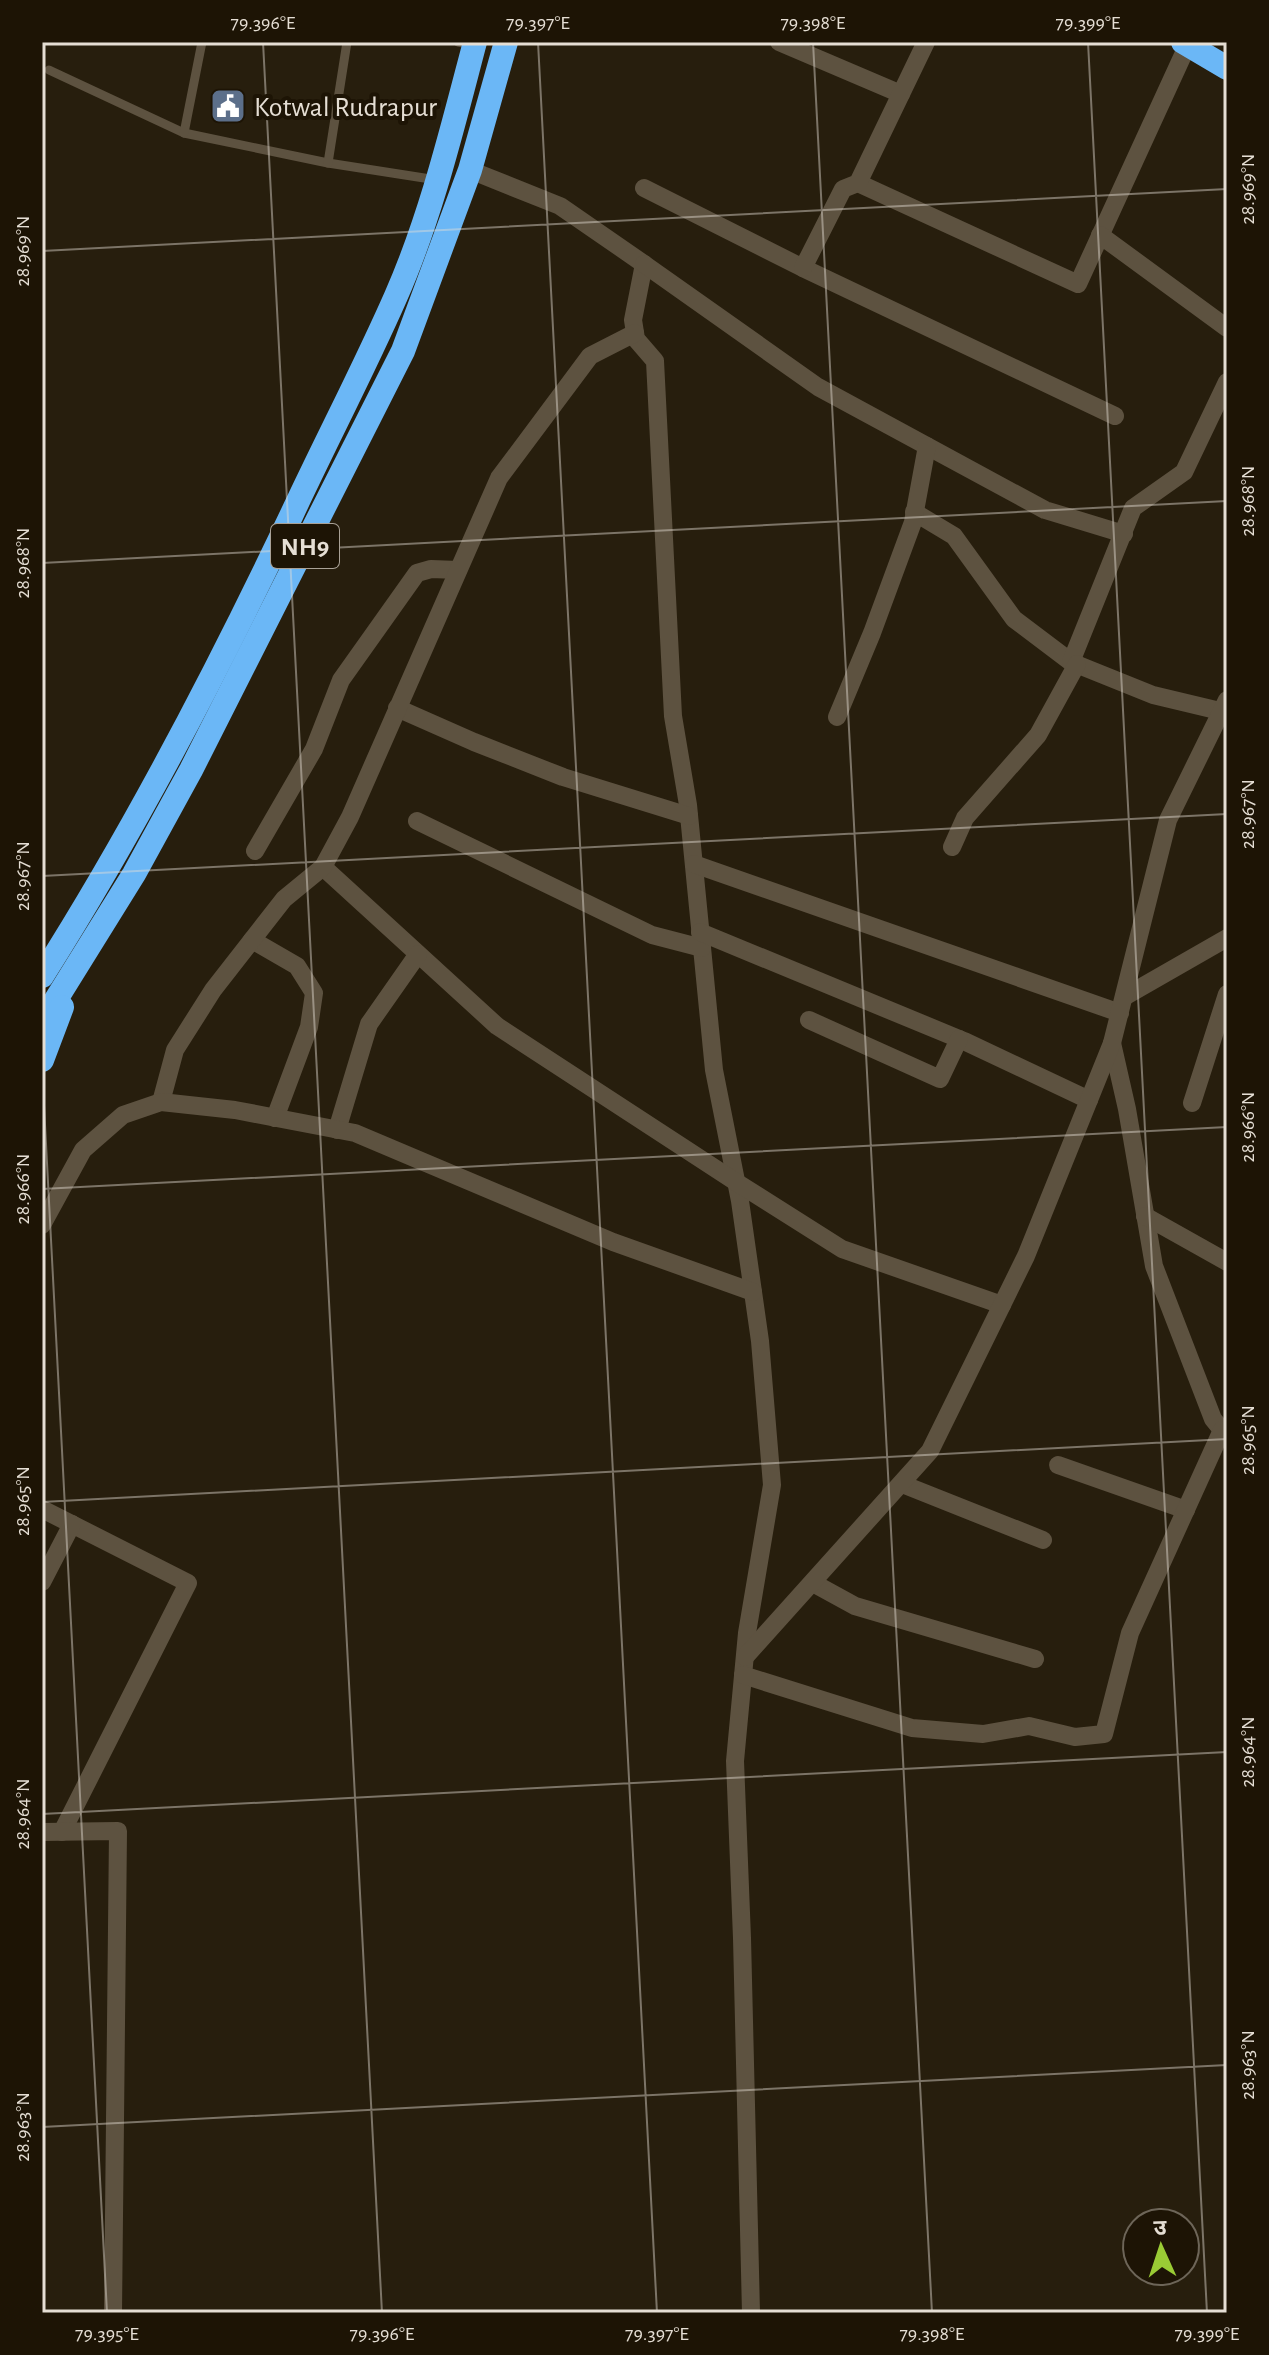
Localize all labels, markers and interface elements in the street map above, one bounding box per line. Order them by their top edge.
text: 79.396°E [231,13,296,33]
text: 79.397°E [506,13,570,33]
text: 79.398°E [781,13,846,33]
text: 79.399°E [1056,13,1121,33]
public building icon: Kotwal Rudrapur [209,87,247,125]
place label: Kotwal Rudrapur [254,94,437,122]
text: 28.969°N [1238,154,1258,224]
text: 28.969°N [13,216,33,286]
text: 28.968°N [1238,466,1258,536]
road number: NH9 [271,524,339,568]
text: 28.968°N [13,528,33,598]
text: 28.967°N [1238,779,1258,849]
text: 28.967°N [13,841,33,911]
text: 28.966°N [1238,1092,1258,1162]
text: 28.966°N [13,1154,33,1224]
text: 28.965°N [1238,1405,1258,1475]
text: 28.965°N [13,1466,33,1536]
text: 28.964°N [1238,1716,1258,1788]
text: 28.964°N [13,1778,33,1850]
text: 28.963°N [1238,2030,1258,2100]
text: 28.963°N [13,2092,33,2162]
north arrow [1121,2207,1201,2287]
text: उ [1153,2217,1168,2239]
text: 79.395°E [75,2324,139,2344]
text: 79.396°E [350,2324,415,2344]
text: 79.397°E [625,2324,689,2344]
text: 79.398°E [900,2324,965,2344]
text: 79.399°E [1175,2324,1240,2344]

